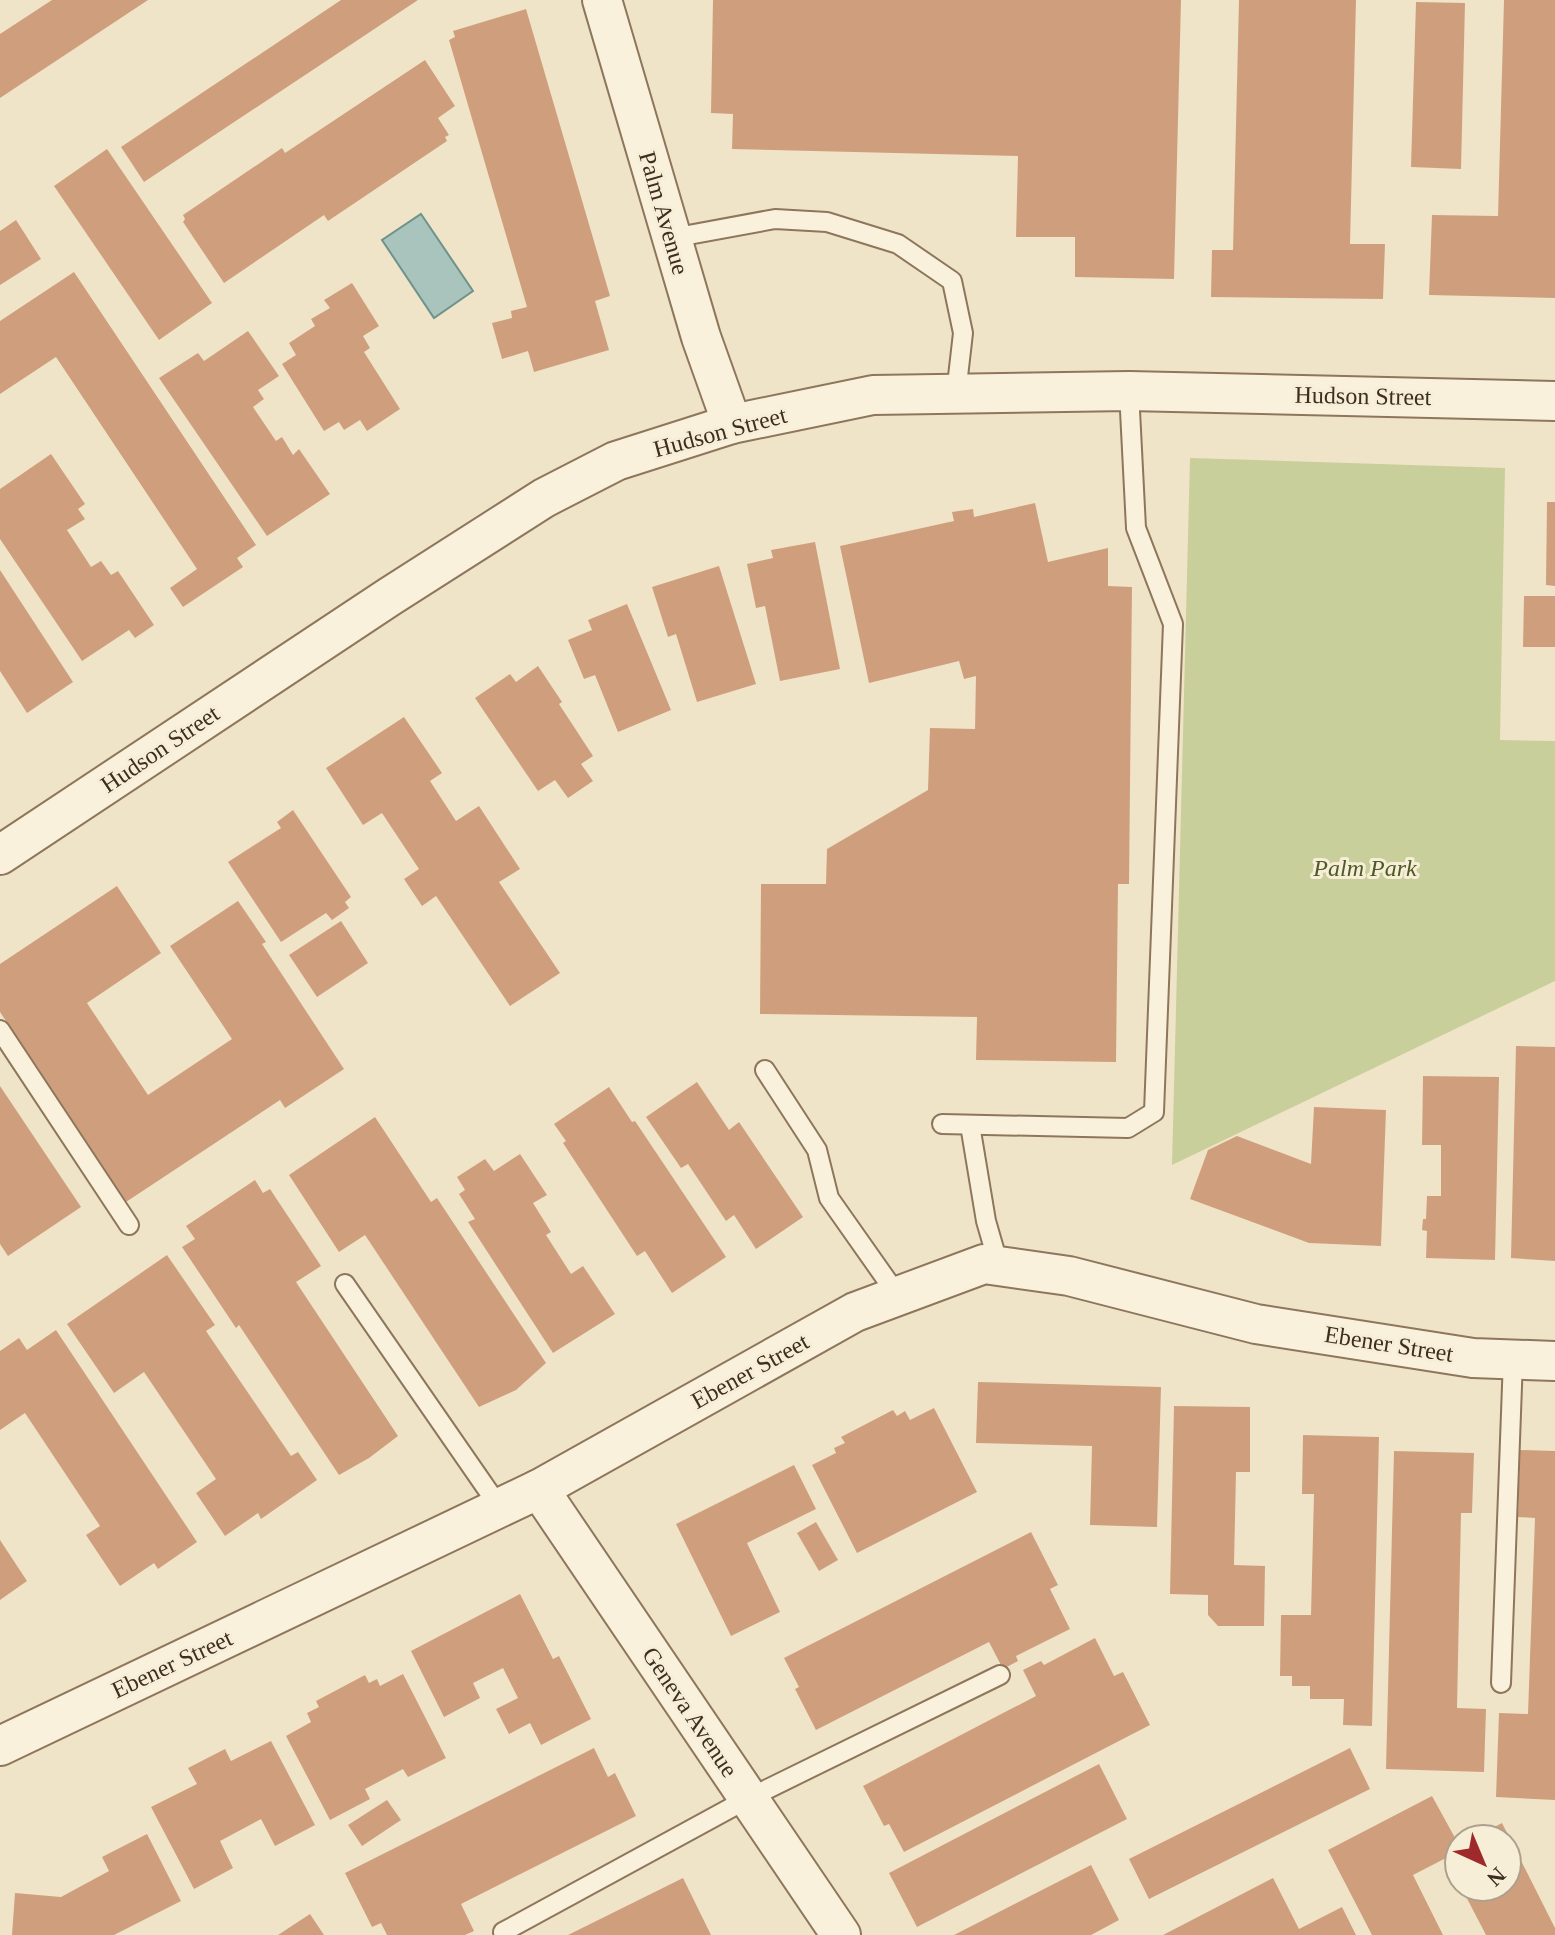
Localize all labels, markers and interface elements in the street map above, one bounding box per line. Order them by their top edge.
street label: Palm Avenue [634,148,694,278]
street label: Hudson Street [1294,382,1432,410]
street label: Hudson Street [651,402,790,462]
street label: Hudson Street [96,700,224,798]
park label: Palm Park [1312,855,1417,881]
street label: Ebener Street [1323,1321,1456,1367]
street label: Ebener Street [687,1328,813,1414]
street label: Ebener Street [108,1625,237,1703]
street label: Geneva Avenue [637,1642,743,1782]
north arrow [1443,1823,1523,1903]
text: N [1482,1863,1511,1892]

